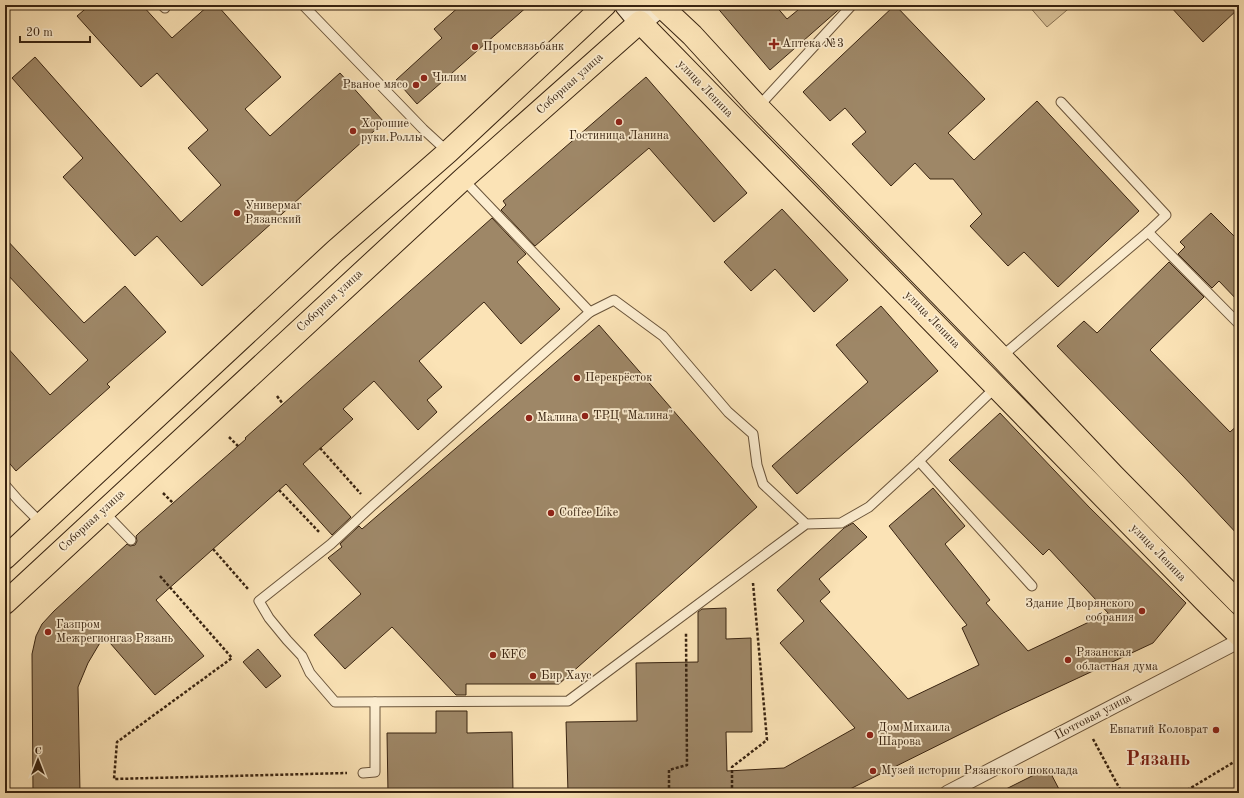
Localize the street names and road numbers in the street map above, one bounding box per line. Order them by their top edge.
street label: Соборная улица [534,51,606,117]
street label: улица Ленина [675,58,735,120]
street label: Соборная улица [295,268,365,334]
street label: улица Ленина [902,289,962,351]
street label: Соборная улица [57,488,127,554]
street label: улица Ленина [1128,522,1188,584]
street label: Почтовая улица [1053,692,1133,742]

